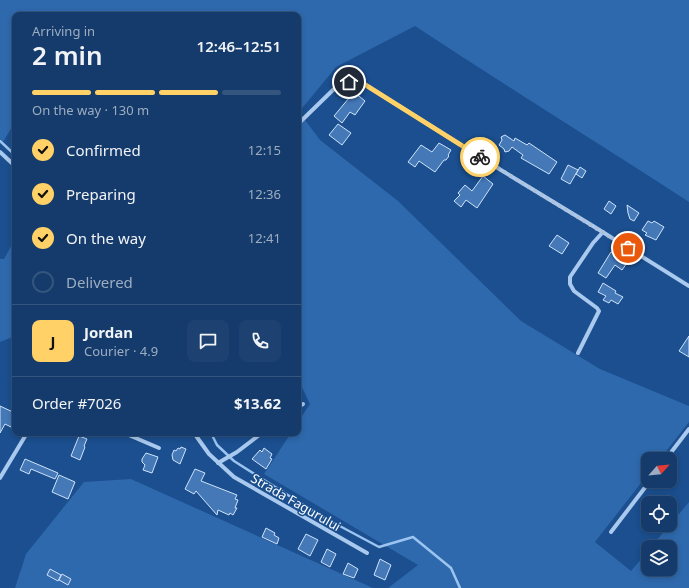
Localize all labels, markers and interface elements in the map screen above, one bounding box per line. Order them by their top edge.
text: Arriving in [32,22,95,40]
text: 12:46–12:51 [197,36,281,56]
text: 2 min [32,37,103,73]
pin [332,65,366,99]
icon: home [338,71,360,93]
text: On the way · 130 m [32,101,149,119]
courier [460,137,500,177]
icon: check [32,139,54,161]
text: Confirmed [66,140,141,160]
text: 12:15 [248,141,281,159]
icon: bike [469,146,491,168]
icon: check [32,183,54,205]
text: Preparing [66,184,136,204]
text: 12:36 [248,185,281,203]
icon: check [32,227,54,249]
text: On the way [66,228,146,248]
text: 12:41 [248,229,281,247]
pin [611,231,645,265]
icon: bag [617,237,639,259]
text: Delivered [66,272,133,292]
button: chat [187,320,229,362]
button: phone [239,320,281,362]
text: Jordan [84,322,133,342]
text: J [51,331,55,351]
text: Courier · 4.9 [84,342,158,360]
text: Order #7026 [32,393,121,413]
text: $13.62 [234,393,281,413]
north arrow [641,452,677,488]
map controls [641,452,677,576]
street label: Strada Fagurului [248,469,344,535]
button: locate [641,496,677,532]
button: layers [641,540,677,576]

